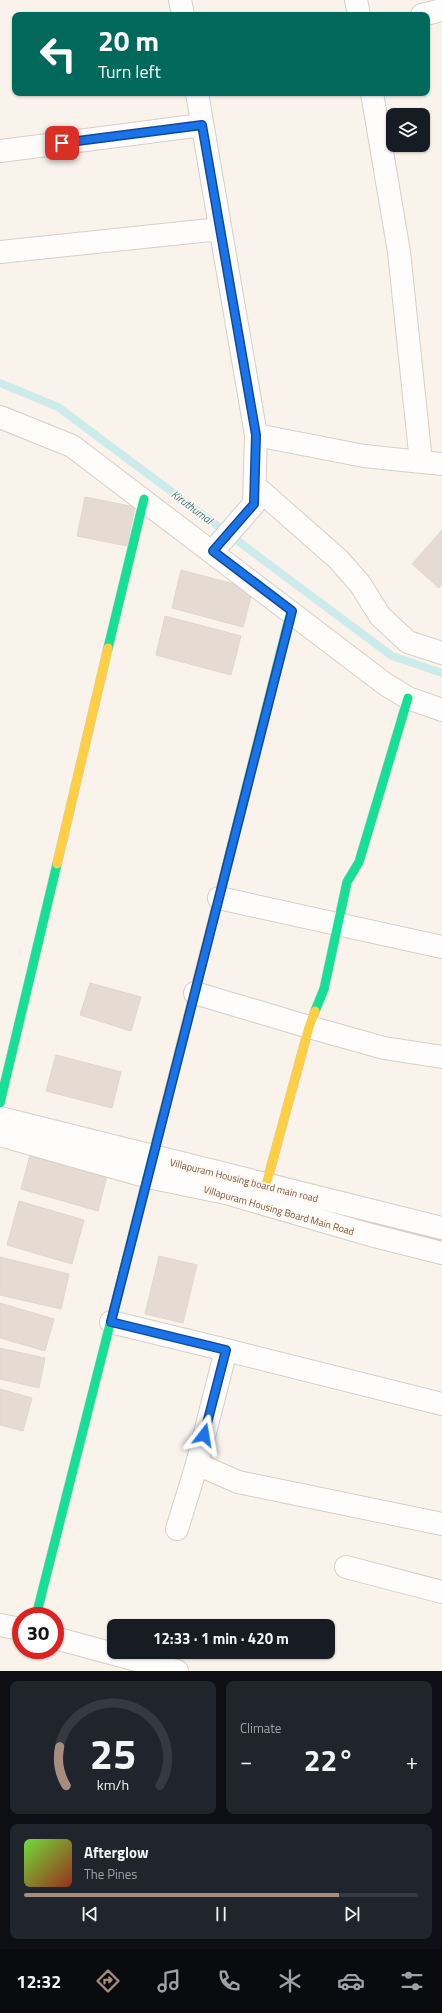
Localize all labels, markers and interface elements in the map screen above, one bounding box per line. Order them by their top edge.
text: 20 m [98,19,159,62]
icon: left [32,28,84,80]
text: Turn left [98,58,161,85]
map controls [386,108,430,152]
button: layers [386,108,430,152]
pin [45,126,79,160]
icon: arrive [51,132,73,154]
water label: Kiruthumal [168,486,217,529]
street label: Villapuram Housing board main road [168,1155,320,1206]
street label: Villapuram Housing Board Main Road [202,1182,356,1239]
position arrow [183,1414,225,1456]
speed limit sign: 30 [12,1607,64,1659]
text: 12:33 · 1 min · 420 m [153,1627,289,1650]
text: Climate [240,1718,281,1738]
text: 25 [90,1721,136,1784]
text: 22° [304,1737,354,1783]
text: − [240,1744,252,1778]
text: + [406,1744,418,1778]
text: km/h [97,1773,129,1795]
text: Afterglow [84,1841,149,1864]
text: The Pines [84,1864,137,1884]
icon: previous [79,1903,101,1925]
icon: pause [210,1903,232,1925]
icon: next [341,1903,363,1925]
icon: directions [94,1967,122,1995]
icon: music [155,1967,183,1995]
icon: phone [215,1967,243,1995]
icon: climate [276,1967,304,1995]
icon: car [337,1967,365,1995]
icon: filters [398,1967,426,1995]
text: 12:32 [16,1968,61,1995]

